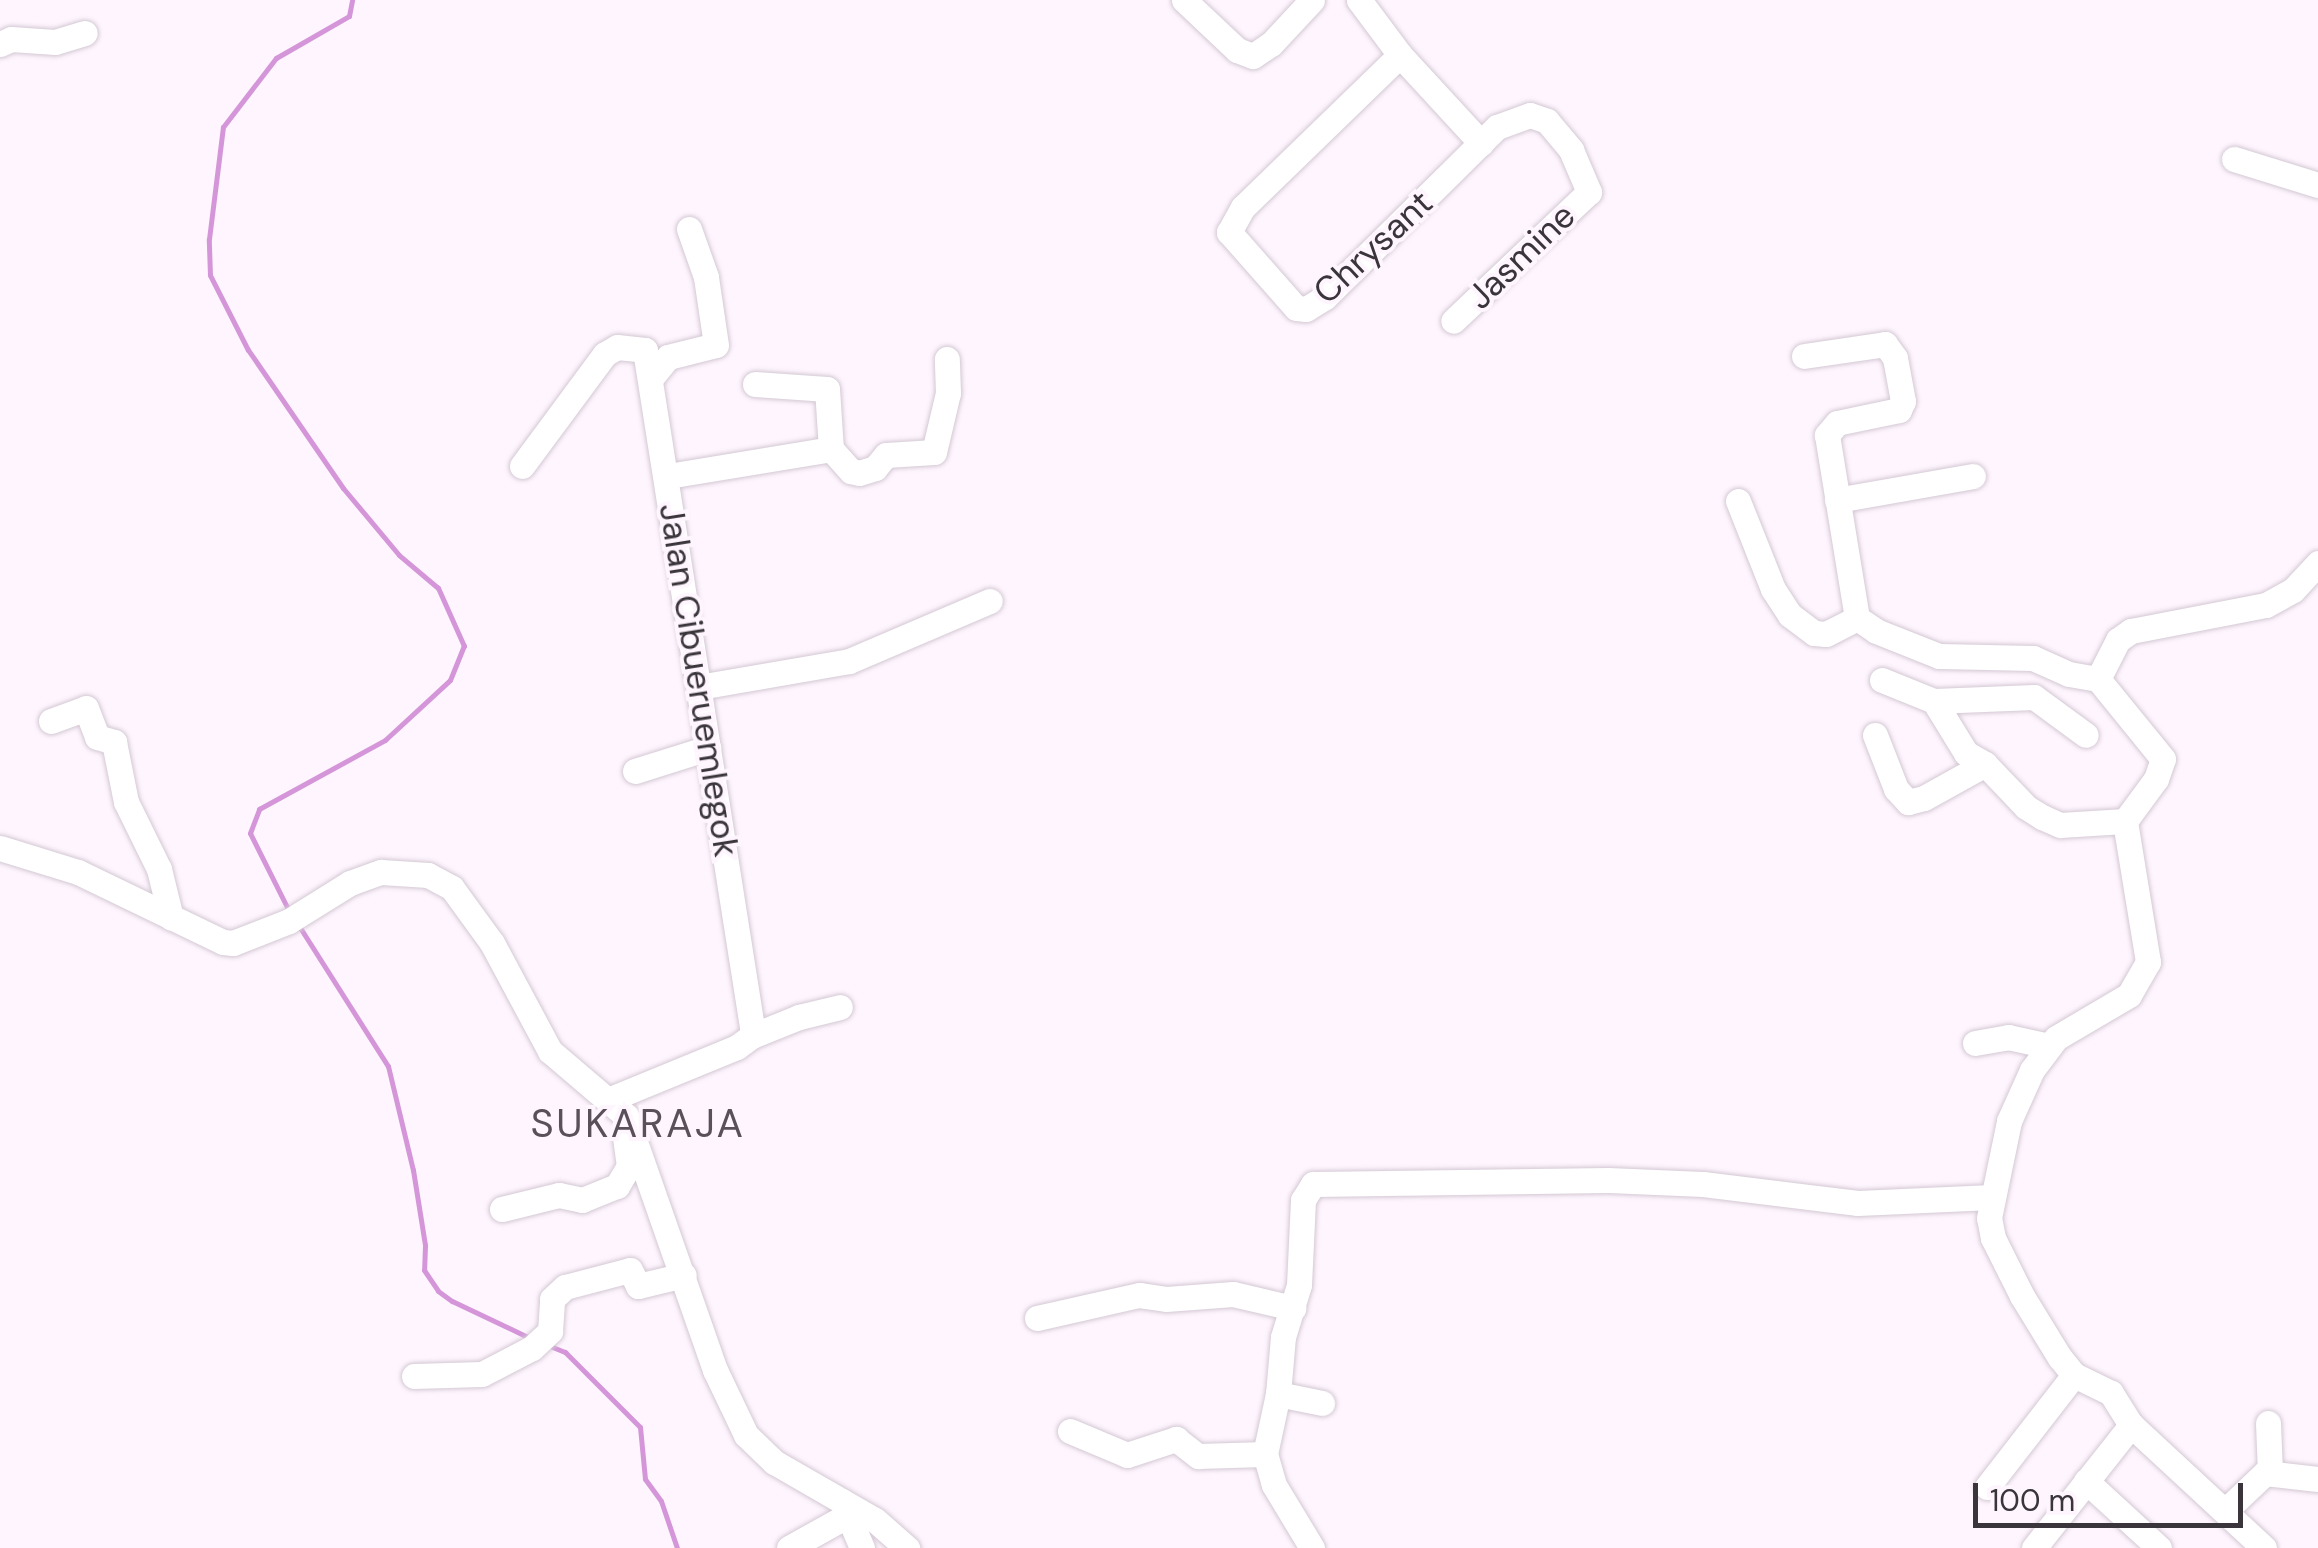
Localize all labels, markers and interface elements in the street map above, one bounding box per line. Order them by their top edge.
street label: Chrysant [1305,182,1441,312]
street label: Jasmine [1458,194,1584,318]
street label: Jalan Cibueruemlegok [650,500,748,860]
district label: SUKARAJA [530,1099,746,1147]
scale bar [1978,1463,2248,1525]
text: 100 m [1990,1481,2075,1520]

